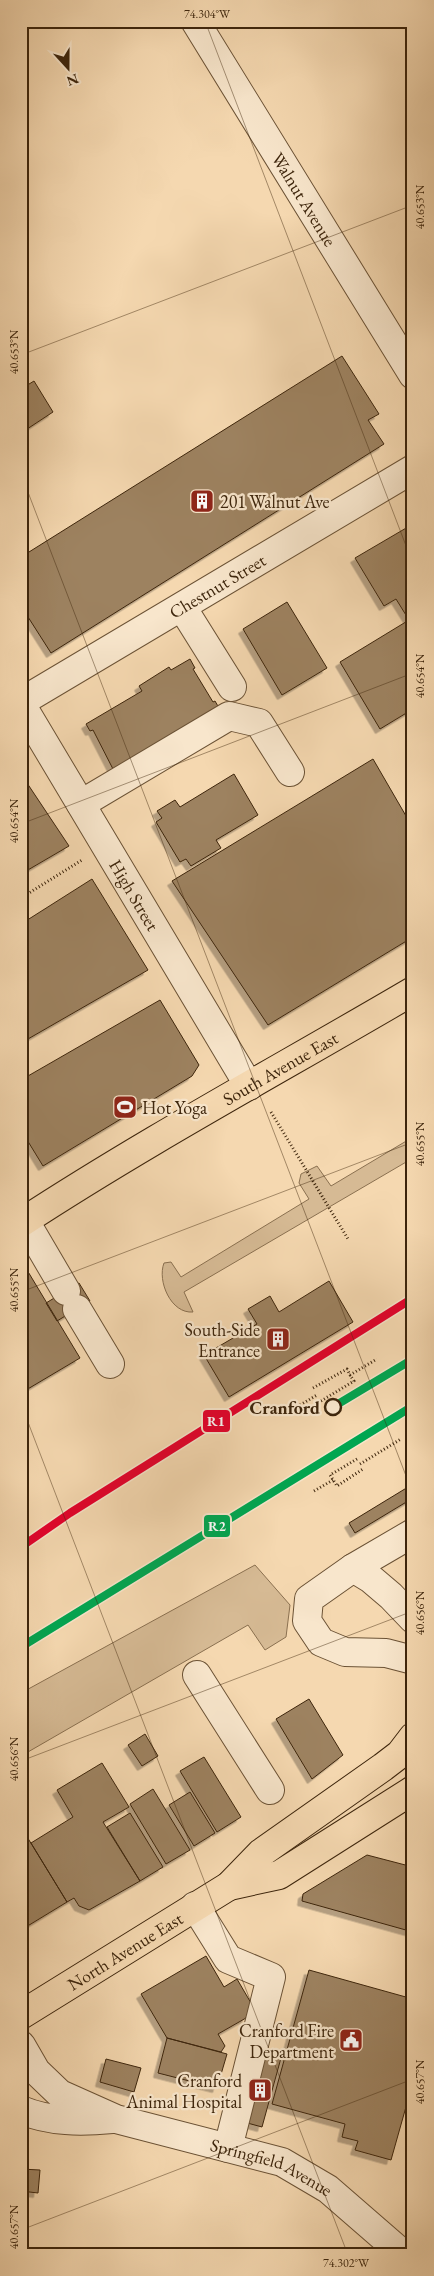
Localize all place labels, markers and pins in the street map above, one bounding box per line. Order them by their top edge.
building icon: 201 Walnut Ave [189,488,215,514]
place label: 201 Walnut Ave [220,490,330,513]
sports icon: Hot Yoga [112,1094,138,1120]
place label: Hot Yoga [142,1096,208,1119]
place label: South-Side Entrance [184,1318,260,1362]
building icon: South-Side Entrance [265,1326,291,1352]
place label: Cranford [249,1396,320,1419]
marker: Cranford [324,1398,342,1416]
place label: Cranford Fire Department [239,2019,334,2063]
public building icon: Cranford Fire Department [338,2027,364,2053]
place label: Cranford Animal Hospital [125,2069,243,2113]
building icon: Cranford Animal Hospital [247,2077,273,2103]

